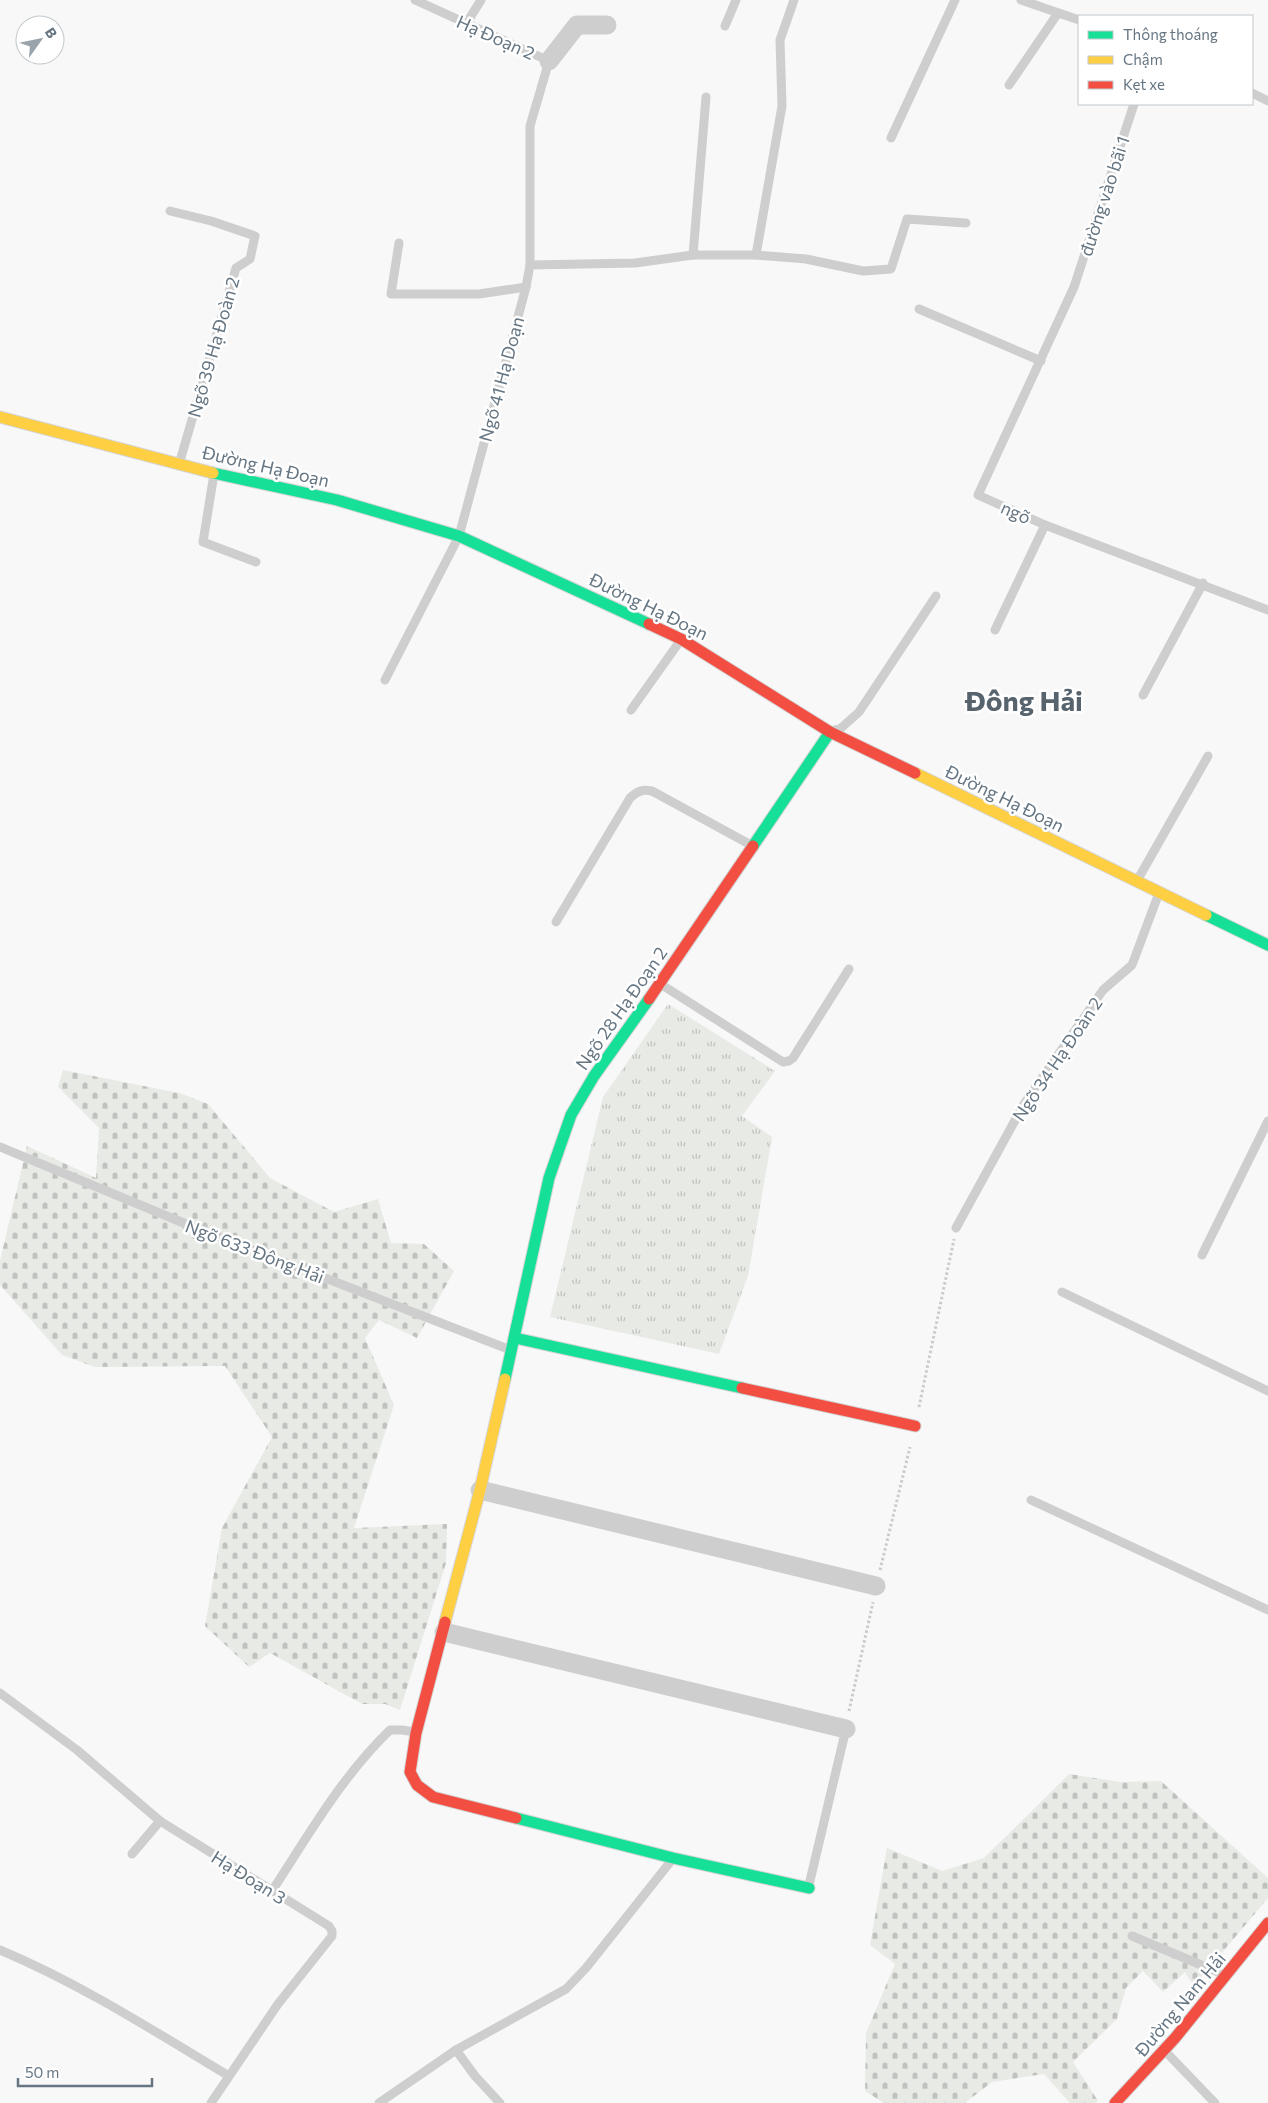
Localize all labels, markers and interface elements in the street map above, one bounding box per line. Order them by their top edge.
street label: Hạ Đoạn 2 [453,10,539,64]
north arrow [15,15,65,65]
legend [1078,15,1253,105]
text: B [42,24,61,41]
text: Thông thoáng [1123,25,1218,43]
text: Chậm [1123,50,1163,68]
text: Kẹt xe [1123,75,1165,93]
street label: đường vào bãi 1 [1074,133,1134,259]
street label: Ngõ 39 Hạ Đoàn 2 [182,274,244,420]
street label: Ngõ 41 Hạ Doạn [474,314,528,444]
street label: Đường Hạ Đoạn [199,440,332,491]
street label: ngõ [998,496,1034,528]
street label: Đường Hạ Đoạn [585,567,712,644]
district label: Đông Hải [964,683,1083,717]
street label: Đường Hạ Đoạn [941,759,1068,836]
street label: Ngõ 28 Hạ Đoạn 2 [570,942,672,1074]
street label: Ngõ 34 Hạ Đoàn 2 [1007,993,1107,1125]
street label: Ngõ 633 Đông Hải [182,1214,328,1288]
street label: Hạ Đoạn 3 [208,1846,290,1908]
street label: Đường Nam Hải [1129,1947,1230,2061]
scale bar [18,2056,151,2088]
text: 50 m [25,2063,59,2081]

